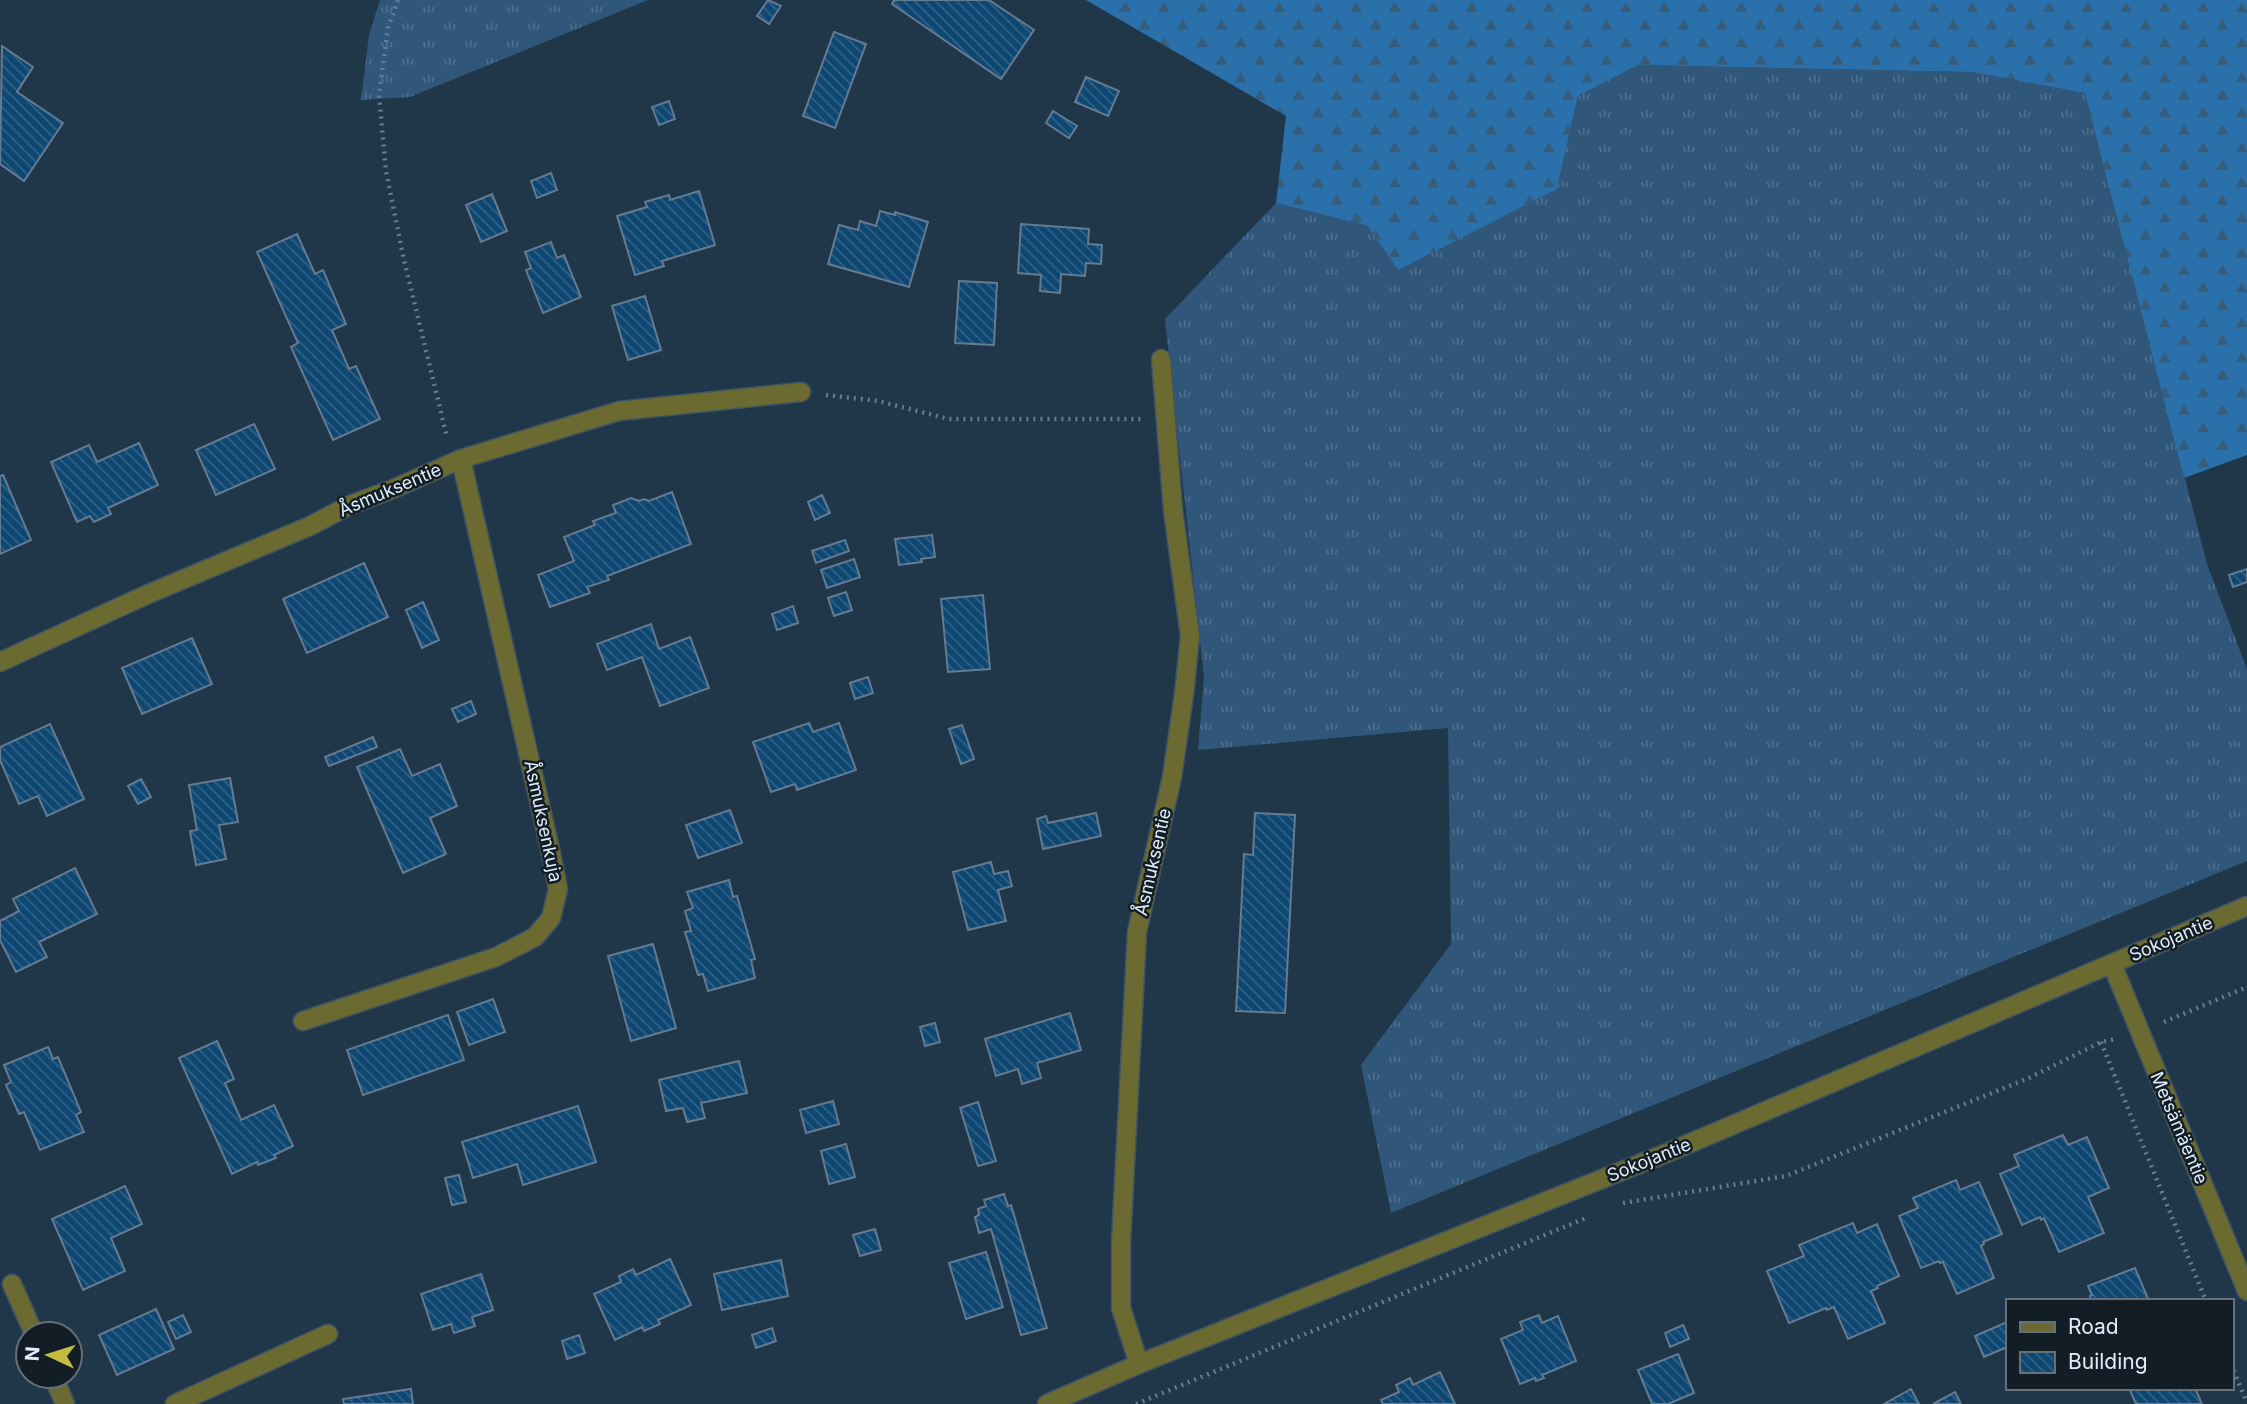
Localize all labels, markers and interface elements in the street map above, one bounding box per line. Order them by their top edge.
street label: Åsmuksentie [334,457,444,521]
street label: Åsmuksenkuja [520,758,569,884]
street label: Åsmuksentie [1128,806,1175,918]
street label: Sokojantie [2126,912,2216,965]
street label: Metsämäentie [2146,1069,2213,1187]
street label: Sokojantie [1604,1133,1694,1186]
legend [2006,1299,2233,1390]
text: Road [2068,1314,2119,1339]
north arrow [14,1320,84,1390]
text: N [21,1346,45,1362]
text: Building [2068,1349,2148,1374]

